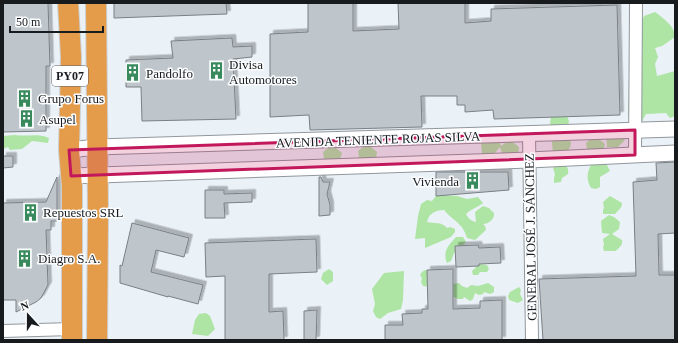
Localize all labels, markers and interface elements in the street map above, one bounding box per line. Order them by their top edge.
scale bar [10,8,103,34]
text: 50 m [16,15,41,29]
place label: Divisa Automotores [229,57,297,87]
building icon: Divisa Automotores [206,61,226,81]
building icon: Pandolfo [123,63,143,83]
road number: PY07 [52,66,88,86]
place label: Pandolfo [146,66,193,81]
building icon: Grupo Forus [15,88,35,108]
place label: Grupo Forus [38,91,104,106]
building icon: Asupel [16,109,36,129]
place label: Asupel [39,112,76,127]
street label: AVENIDA TENIENTE ROJAS SILVA [276,128,481,151]
street label: GENERAL JOSÉ J. SÁNCHEZ [522,153,539,321]
building icon: Vivienda [462,171,482,191]
place label: Vivienda [412,174,459,189]
building icon: Repuestos SRL [20,202,40,222]
place label: Repuestos SRL [43,205,124,220]
building icon: Diagro S.A. [15,248,35,268]
place label: Diagro S.A. [38,251,100,266]
north arrow [8,295,48,335]
text: N [19,299,30,313]

